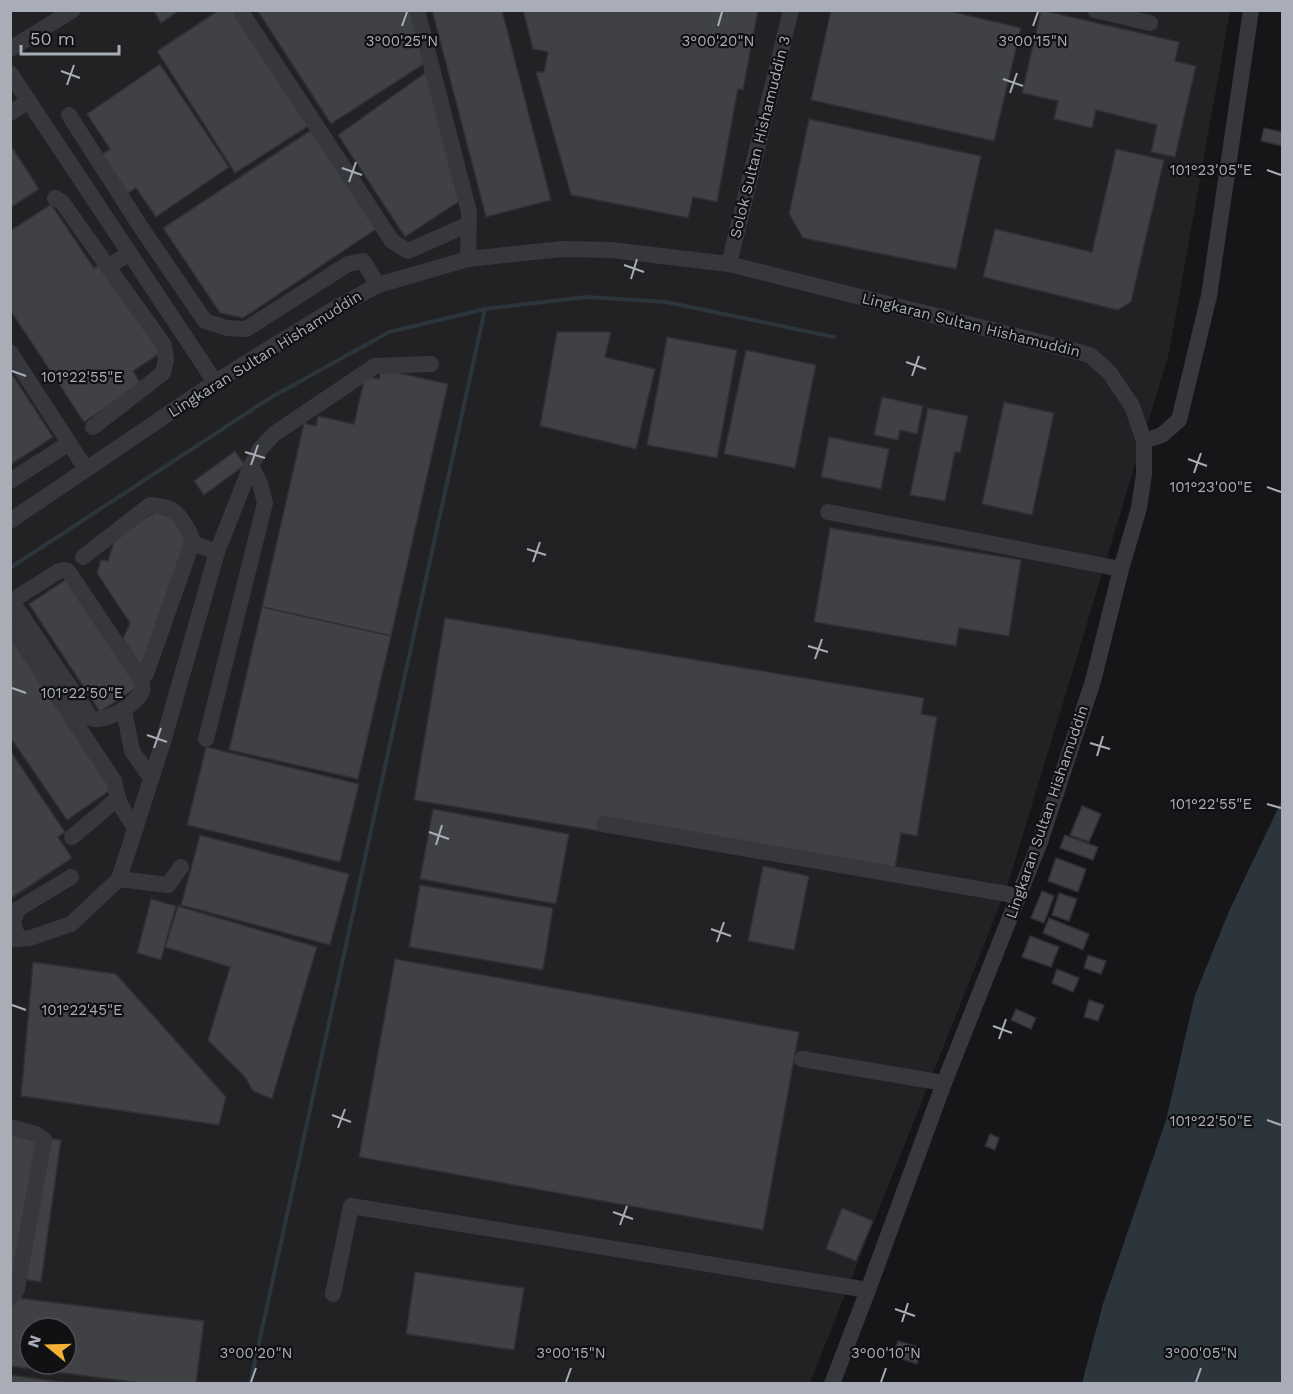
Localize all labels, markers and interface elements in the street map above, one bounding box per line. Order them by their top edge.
scale bar [21,18,118,56]
text: 50 m [30,28,75,49]
text: 3°00'25"N [366,32,438,50]
text: 3°00'20"N [682,32,754,50]
text: 3°00'15"N [998,32,1068,50]
street label: Solok Sultan Hishamuddin 3 [726,34,794,240]
text: 101°23'05"E [1170,161,1252,179]
street label: Lingkaran Sultan Hishamuddin [165,287,365,421]
street label: Lingkaran Sultan Hishamuddin [860,289,1082,361]
text: 101°22'55"E [41,368,123,386]
text: 101°23'00"E [1169,478,1253,496]
text: 101°22'50"E [41,684,123,702]
street label: Lingkaran Sultan Hishamuddin [1002,703,1092,921]
text: 101°22'55"E [1170,795,1252,813]
text: 101°22'45"E [41,1001,123,1019]
text: 101°22'50"E [1170,1112,1252,1130]
north arrow [18,1316,78,1376]
text: N [23,1333,45,1350]
text: 3°00'20"N [220,1344,292,1362]
text: 3°00'15"N [536,1344,606,1362]
text: 3°00'10"N [851,1344,921,1362]
text: 3°00'05"N [1165,1344,1237,1362]

